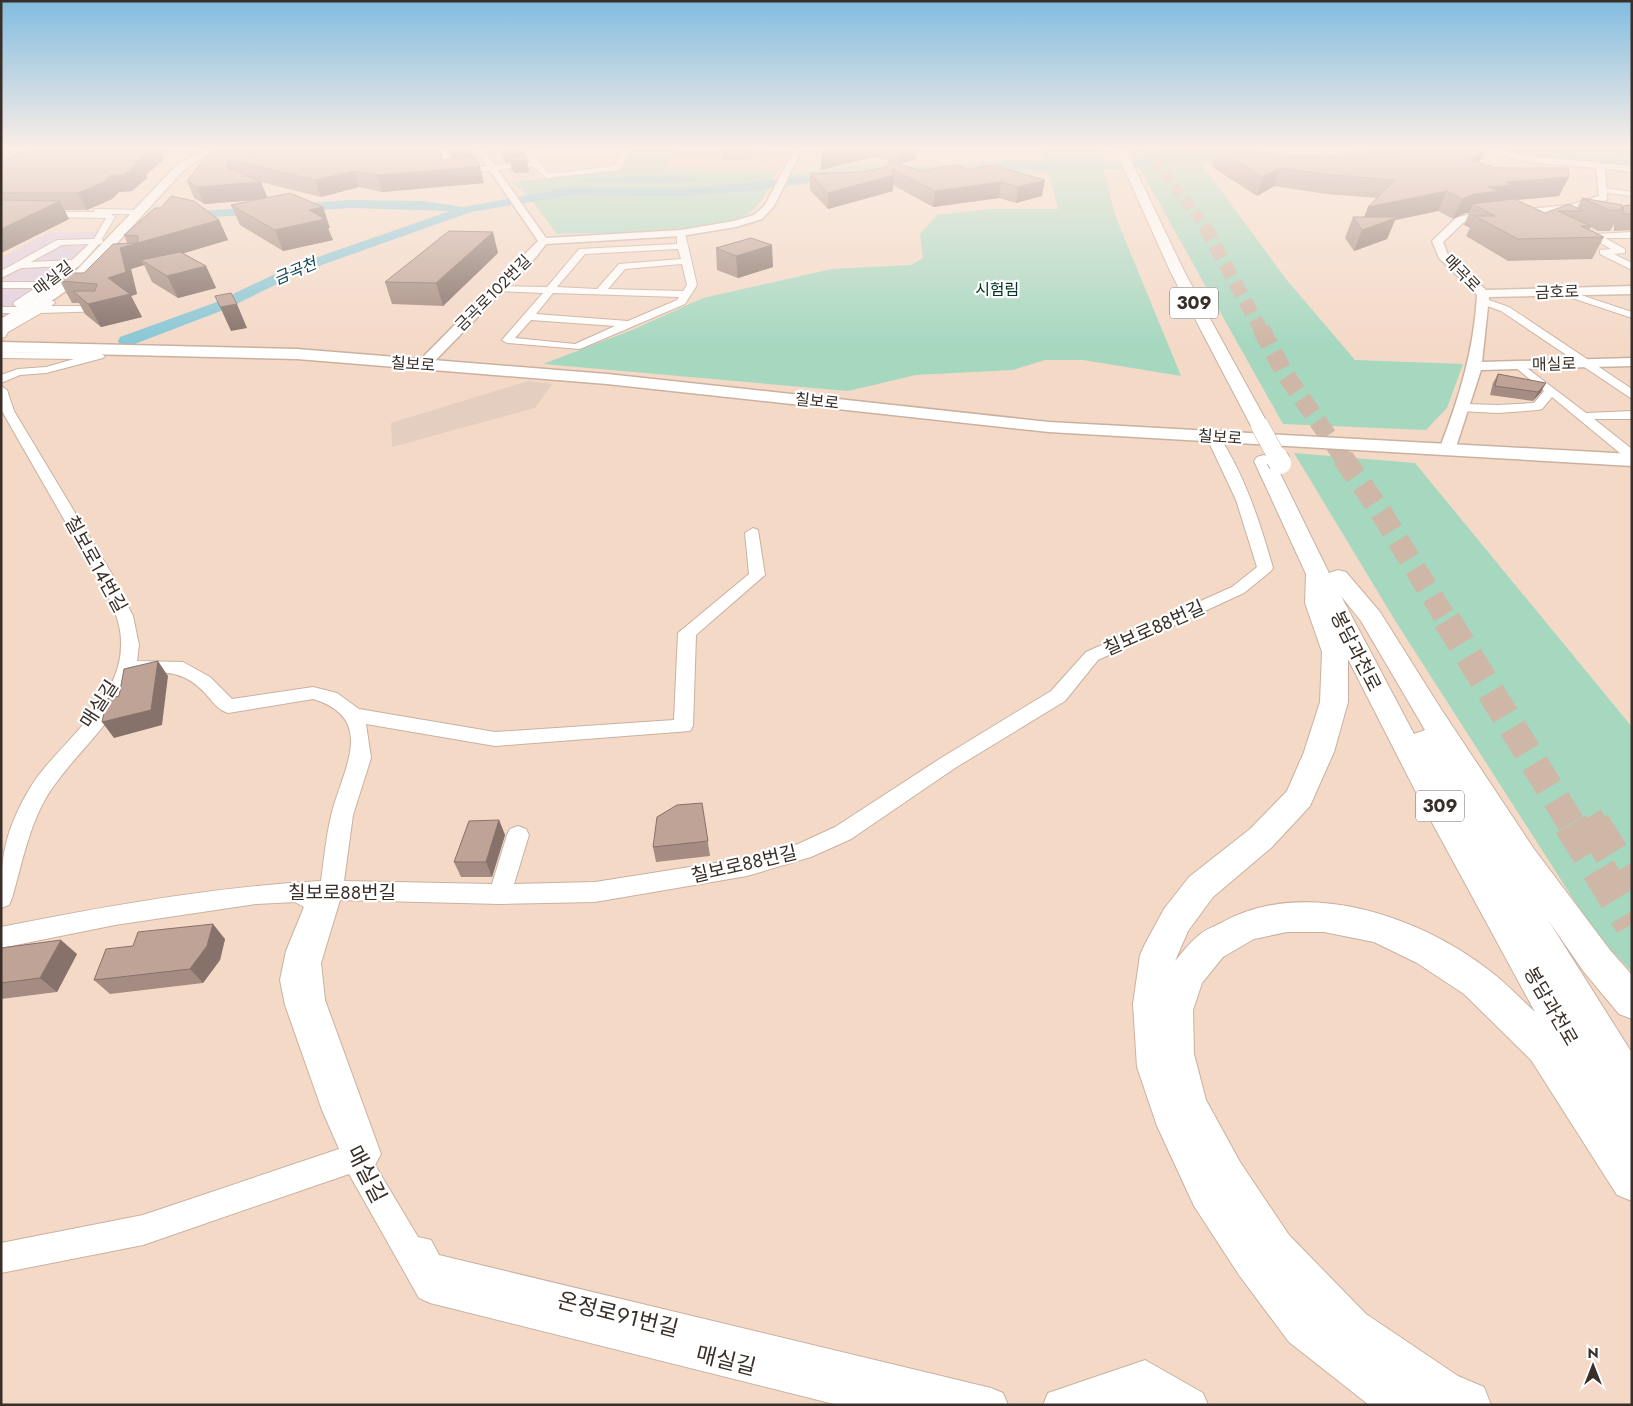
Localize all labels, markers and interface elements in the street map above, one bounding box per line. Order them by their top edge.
street label: 매곡로 [1438,249,1486,297]
street label: 금곡로102번길 [450,250,536,336]
water label: 금곡천 [270,251,322,290]
street label: 매실길 [29,255,77,301]
park label: 시험림 [975,278,1019,301]
street label: 금호로 [1535,280,1580,304]
road number: 309 [1170,288,1218,318]
street label: 칠보로 [390,351,436,377]
street label: 매실로 [1532,352,1577,376]
street label: 칠보로 [794,387,840,415]
street label: 칠보로 [1197,424,1243,450]
street label: 칠보로14번길 [58,511,134,617]
street label: 칠보로88번길 [1099,594,1209,662]
street label: 봉담과천로 [1324,606,1388,696]
street label: 매실길 [73,675,125,733]
road number: 309 [1416,790,1464,821]
street label: 칠보로88번길 [688,839,800,889]
street label: 칠보로88번길 [288,879,396,906]
street label: 봉담과천로 [1517,961,1585,1051]
street label: 매실길 [339,1140,395,1208]
street label: 온정로91번길 [554,1284,682,1344]
street label: 매실길 [693,1337,759,1383]
north arrow [1568,1341,1618,1391]
text: N [1587,1343,1599,1363]

